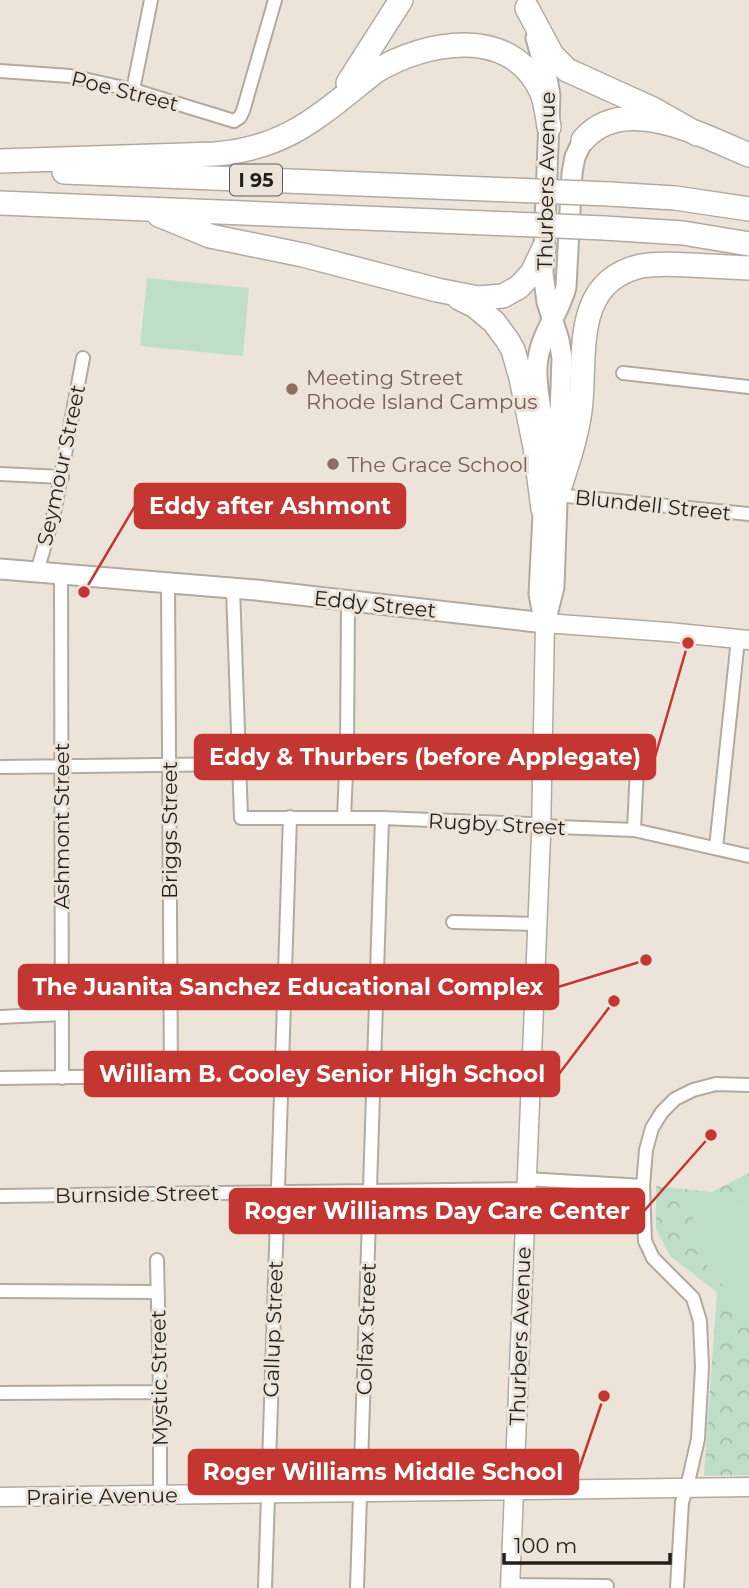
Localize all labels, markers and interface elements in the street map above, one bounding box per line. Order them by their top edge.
street label: Poe Street [69,66,181,116]
street label: Thurbers Avenue [532,91,560,271]
road number: I 95 [230,164,282,196]
place label: Meeting Street Rhode Island Campus [306,365,538,414]
marker: Meeting Street Rhode Island Campus [284,381,300,397]
street label: Seymour Street [32,382,90,548]
place label: The Grace School [347,452,528,477]
marker: The Grace School [325,456,341,472]
callout: Eddy after Ashmont [135,484,405,528]
street label: Blundell Street [574,484,732,526]
text: Eddy after Ashmont [149,492,391,520]
street label: Eddy Street [313,585,437,623]
callout: Eddy & Thurbers (before Applegate) [195,735,655,779]
street label: Ashmont Street [49,743,74,909]
text: Eddy & Thurbers (before Applegate) [209,743,641,771]
street label: Briggs Street [157,761,182,899]
street label: Rugby Street [427,808,567,840]
callout: The Juanita Sanchez Educational Complex [19,965,558,1009]
text: The Juanita Sanchez Educational Complex [32,973,544,1001]
callout: William B. Cooley Senior High School [85,1052,559,1096]
text: William B. Cooley Senior High School [99,1060,545,1088]
street label: Burnside Street [55,1180,219,1208]
callout: Roger Williams Day Care Center [230,1189,644,1233]
text: Roger Williams Day Care Center [244,1197,630,1225]
street label: Thurbers Avenue [504,1246,536,1426]
street label: Gallup Street [258,1260,288,1398]
street label: Colfax Street [351,1262,381,1396]
street label: Mystic Street [145,1310,173,1446]
callout: Roger Williams Middle School [189,1450,578,1494]
text: Roger Williams Middle School [203,1458,563,1486]
street label: Prairie Avenue [26,1482,178,1510]
scale bar [504,1522,670,1566]
text: 100 m [514,1533,577,1558]

